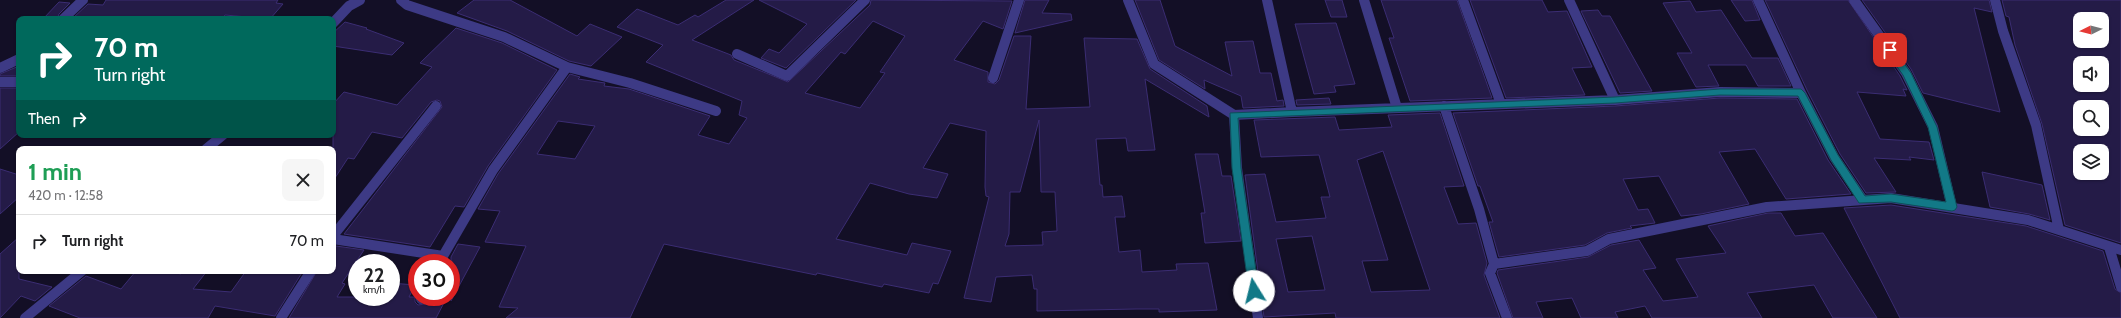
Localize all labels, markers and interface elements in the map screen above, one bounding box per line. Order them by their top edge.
north arrow [2073,12,2109,48]
map controls [2073,12,2109,180]
text: 70 m [94,30,158,64]
icon: right [28,32,80,84]
pin [1873,33,1907,67]
icon: arrive [1879,39,1901,61]
button: sound [2073,56,2109,92]
text: Turn right [94,64,165,86]
button: search [2073,100,2109,136]
icon: right [68,108,90,130]
text: Then [28,110,60,128]
button: layers [2073,144,2109,180]
text: 1 min [28,157,82,186]
button: close [282,159,324,201]
text: 420 m · 12:58 [28,187,103,203]
icon: right [28,230,50,252]
text: Turn right [62,232,123,250]
text: 70 m [290,232,324,250]
speed limit sign: 30 [408,254,460,306]
text: 22 [363,263,385,287]
position arrow [1233,270,1275,312]
text: km/h [363,283,385,296]

